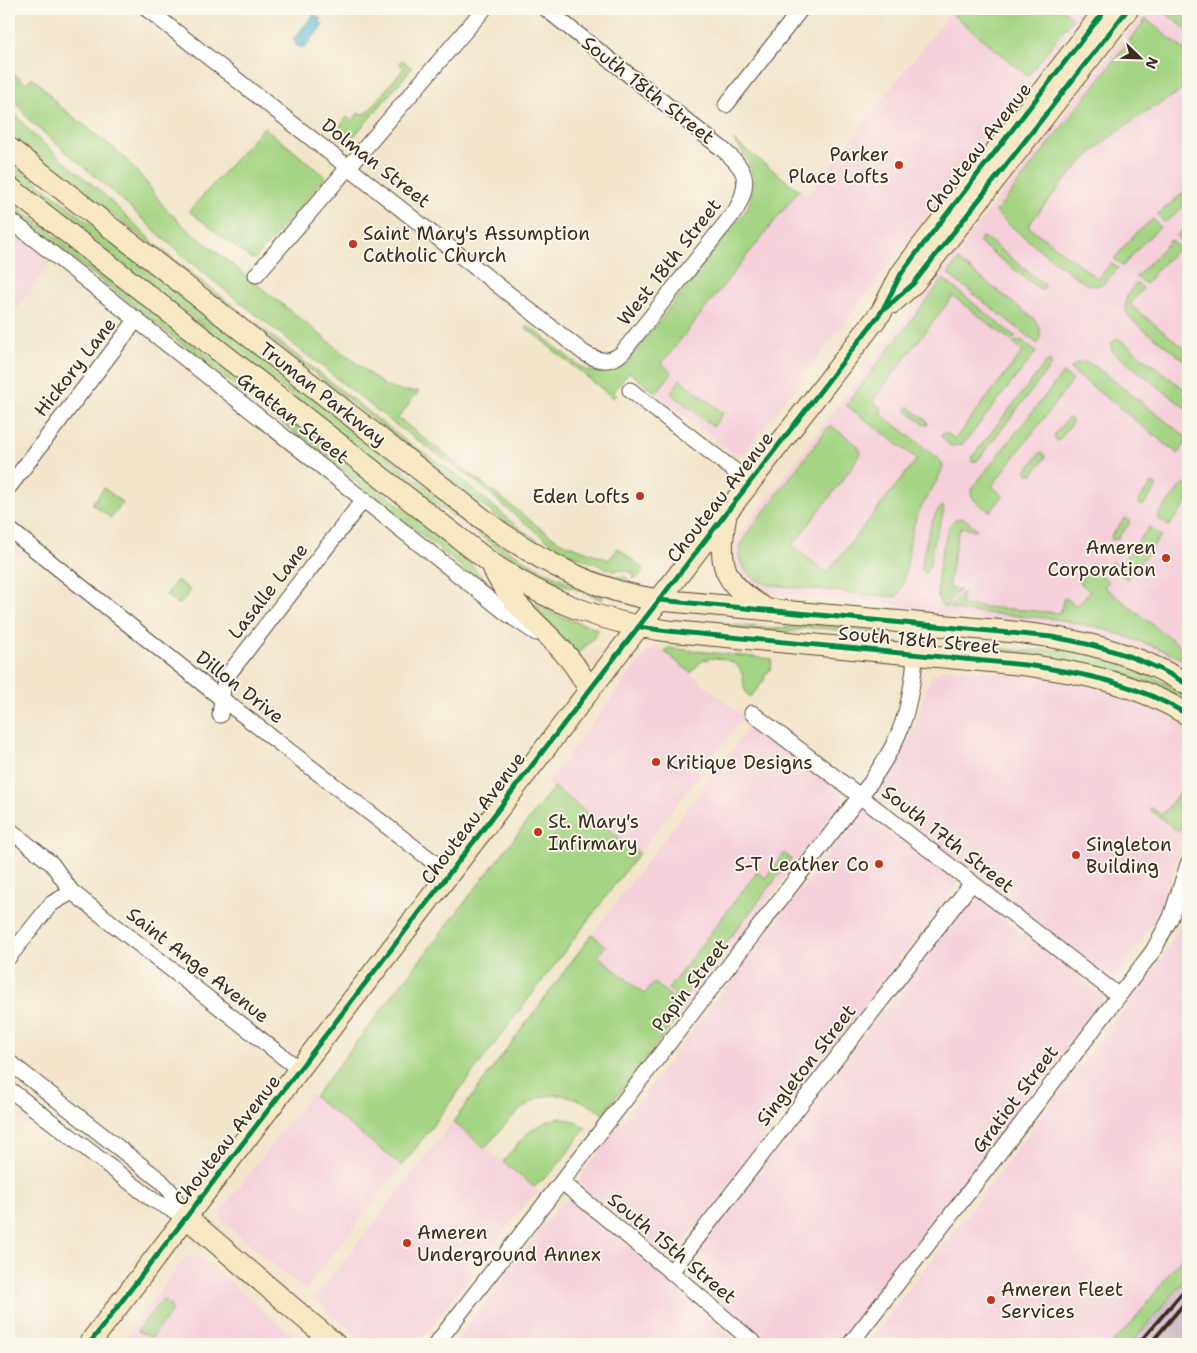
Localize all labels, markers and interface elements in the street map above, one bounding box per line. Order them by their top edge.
street label: South 18th Street [577,30,719,150]
north arrow [1114,32,1164,82]
text: N [1142,54,1162,72]
street label: Chouteau Avenue [919,77,1037,219]
street label: Dolman Street [316,113,436,213]
place label: Parker Place Lofts [788,142,889,189]
marker: Parker Place Lofts [893,159,905,171]
street label: West 18th Street [612,193,726,331]
place label: Saint Mary's Assumption Catholic Church [363,221,590,268]
marker: Saint Mary's Assumption Catholic Church [347,238,359,250]
street label: Hickory Lane [28,312,122,422]
street label: Truman Parkway [254,336,392,452]
street label: Grattan Street [232,367,354,469]
street label: Chouteau Avenue [661,426,779,568]
place label: Eden Lofts [532,484,630,509]
marker: Eden Lofts [634,490,646,502]
place label: Ameren Corporation [1048,535,1156,582]
street label: Lasalle Lane [223,538,313,644]
marker: Ameren Corporation [1160,552,1172,564]
street label: South 18th Street [837,620,1001,660]
street label: Dillon Drive [191,645,289,729]
street label: Chouteau Avenue [415,747,531,889]
place label: Kritique Designs [666,750,813,775]
marker: Kritique Designs [650,756,662,768]
street label: South 17th Street [877,780,1019,898]
place label: St. Mary's Infirmary [548,809,639,856]
marker: St. Mary's Infirmary [532,826,544,838]
place label: Singleton Building [1086,832,1172,879]
marker: Singleton Building [1070,849,1082,861]
place label: S-T Leather Co [735,852,869,877]
marker: S-T Leather Co [873,858,885,870]
street label: Saint Ange Avenue [122,901,274,1029]
street label: Papin Street [646,933,734,1037]
street label: Singleton Street [751,999,861,1131]
street label: Gratiot Street [966,1040,1064,1158]
street label: Chouteau Avenue [168,1069,286,1211]
street label: South 15th Street [602,1187,742,1309]
place label: Ameren Underground Annex [417,1220,601,1267]
marker: Ameren Underground Annex [401,1237,413,1249]
place label: Ameren Fleet Services [1001,1277,1123,1324]
marker: Ameren Fleet Services [985,1294,997,1306]

